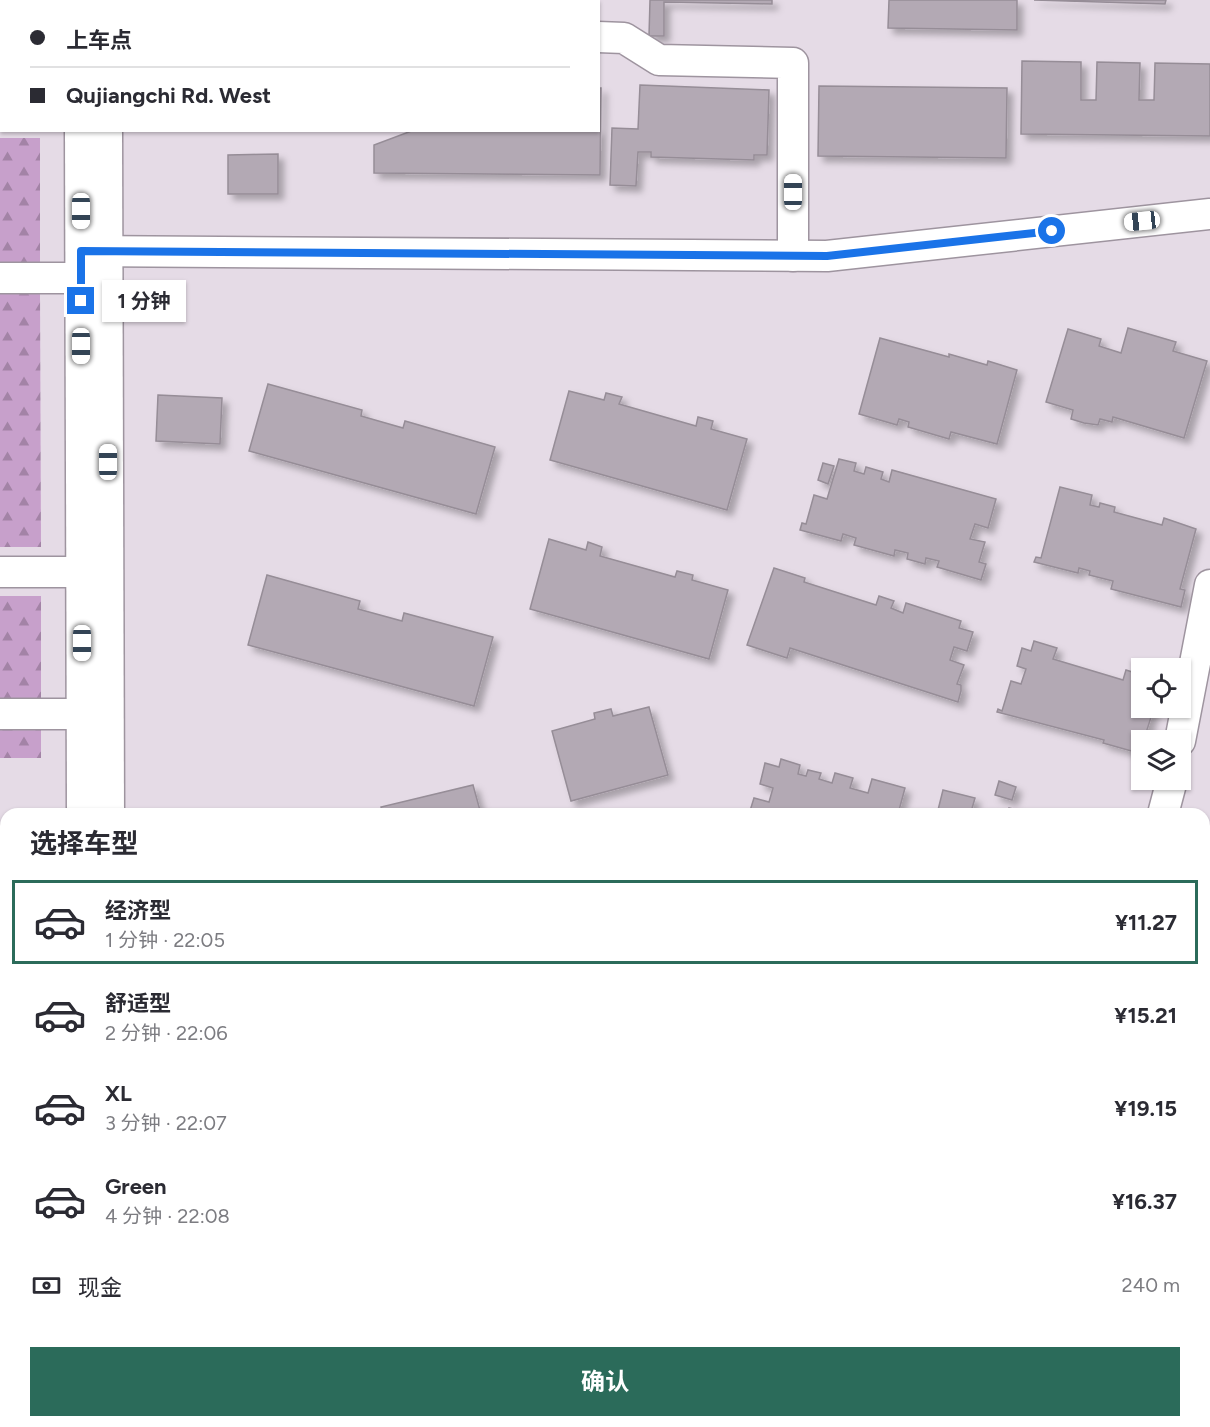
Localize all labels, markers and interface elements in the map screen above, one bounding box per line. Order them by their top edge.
text: 上车点 [66,27,132,54]
text: Qujiangchi Rd. West [66,82,271,109]
car [784,174,802,210]
car [72,193,90,229]
car [1123,210,1161,232]
route start [1038,217,1065,244]
callout: 1 分钟 [102,280,186,322]
route end [67,287,94,314]
text: 1 分钟 [117,289,171,313]
car [72,328,90,364]
car [99,444,117,480]
car [73,625,91,661]
map controls [1131,658,1191,790]
button: locate [1131,658,1191,718]
button: layers [1131,730,1191,790]
text: 选择车型 [30,827,138,860]
icon: car [33,895,87,949]
text: 经济型 [105,897,171,924]
text: ¥11.27 [1115,909,1177,936]
text: 1 分钟 · 22:05 [105,928,225,952]
icon: car [33,988,87,1042]
text: 舒适型 [105,990,171,1017]
text: ¥15.21 [1114,1002,1177,1029]
text: 2 分钟 · 22:06 [105,1021,228,1045]
text: XL [105,1080,132,1107]
icon: car [33,1081,87,1135]
text: ¥19.15 [1114,1095,1177,1122]
text: 3 分钟 · 22:07 [105,1111,227,1135]
text: Green [105,1173,167,1200]
icon: car [33,1174,87,1228]
text: ¥16.37 [1112,1188,1177,1215]
text: 4 分钟 · 22:08 [105,1204,230,1228]
icon: cash [30,1269,63,1302]
text: 240 m [1122,1273,1180,1297]
text: 现金 [78,1274,122,1301]
button: 确认 [30,1347,1180,1416]

